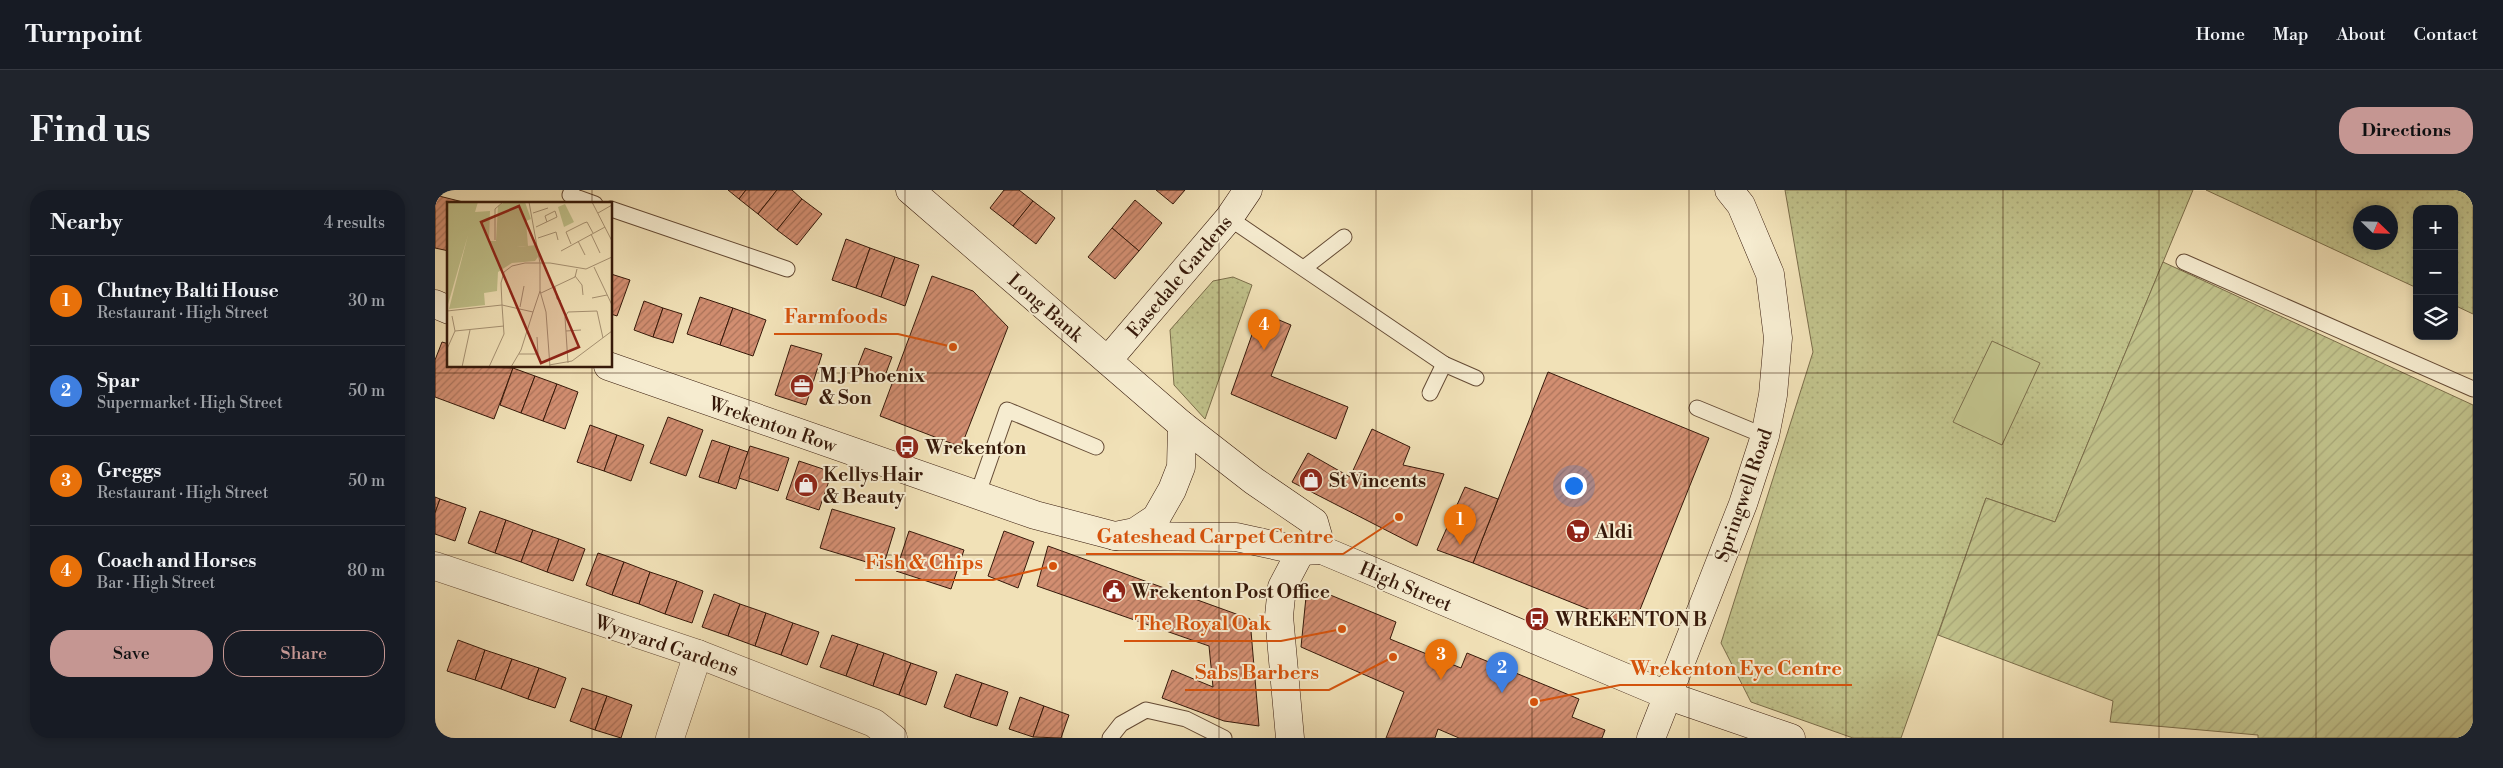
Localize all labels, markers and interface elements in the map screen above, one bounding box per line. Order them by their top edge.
text: Turnpoint [25,20,142,50]
text: Home [2196,23,2245,46]
text: Map [2273,23,2309,46]
text: About [2337,23,2386,46]
text: Contact [2414,23,2478,46]
button: Directions [2339,107,2473,154]
text: Find us [30,109,150,152]
inset map [447,202,613,368]
north arrow [2353,205,2398,250]
map controls [2413,205,2458,340]
button: + [2413,205,2458,250]
text: Nearby [50,210,123,236]
street label: Easedale Gardens [1122,211,1238,343]
text: 4 results [324,213,385,233]
button: − [2413,250,2458,295]
street label: Long Bank [1003,268,1089,348]
text: Chutney Balti House [97,279,279,303]
text: 1 [62,291,70,311]
text: 30 m [348,291,385,311]
button: layers [2413,295,2458,340]
callout: Farmfoods [774,299,898,334]
text: Restaurant · High Street [97,303,268,323]
text: Farmfoods [784,305,888,330]
pin: 4 [1248,309,1280,350]
place label: M J Phoenix & Son [819,364,925,410]
text: Spar [97,369,140,393]
office icon: M J Phoenix & Son [789,373,815,399]
text: 2 [61,381,71,401]
text: 50 m [348,381,385,401]
street label: Wrekenton Row [705,392,841,458]
text: Supermarket · High Street [97,393,283,413]
street label: Springwell Road [1710,425,1778,565]
bus stop icon: Wrekenton [894,434,920,460]
place label: Wrekenton [924,436,1026,460]
text: Greggs [97,459,161,483]
place label: Kellys Hair & Beauty [823,463,924,509]
shop icon: St Vincents [1298,467,1324,493]
place label: St Vincents [1329,469,1426,493]
text: 3 [61,471,71,491]
text: 50 m [348,471,385,491]
shop icon: Kellys Hair & Beauty [793,472,819,498]
your location [1561,473,1587,499]
text: Restaurant · High Street [97,483,268,503]
pin: 1 [1444,504,1476,545]
supermarket icon: Aldi [1565,518,1591,544]
callout: Gateshead Carpet Centre [1086,519,1343,554]
place label: Aldi [1594,520,1633,544]
text: Gateshead Carpet Centre [1097,525,1334,550]
callout: Fish & Chips [855,545,993,580]
text: Coach and Horses [97,549,257,573]
text: Fish & Chips [865,551,983,576]
street label: High Street [1356,557,1456,617]
text: 4 [61,561,71,581]
text: 80 m [347,561,385,581]
text: Bar · High Street [97,573,215,593]
public building icon: Wrekenton Post Office [1101,578,1127,604]
place label: Wrekenton Post Office [1130,580,1330,604]
callout: The Royal Oak [1124,606,1281,641]
bus stop icon: WREKENTON B [1524,606,1550,632]
place label: WREKENTON B [1554,608,1707,632]
street label: Wynyard Gardens [591,610,742,682]
text: The Royal Oak [1135,612,1272,637]
button: Save [50,630,213,677]
button: Share [223,630,385,677]
pin: 3 [1425,639,1457,680]
callout: Wrekenton Eye Centre [1620,650,1852,685]
pin: 2 [1486,652,1518,693]
callout: Sabs Barbers [1185,655,1329,690]
text: Wrekenton Eye Centre [1629,657,1842,682]
text: Sabs Barbers [1195,661,1319,686]

